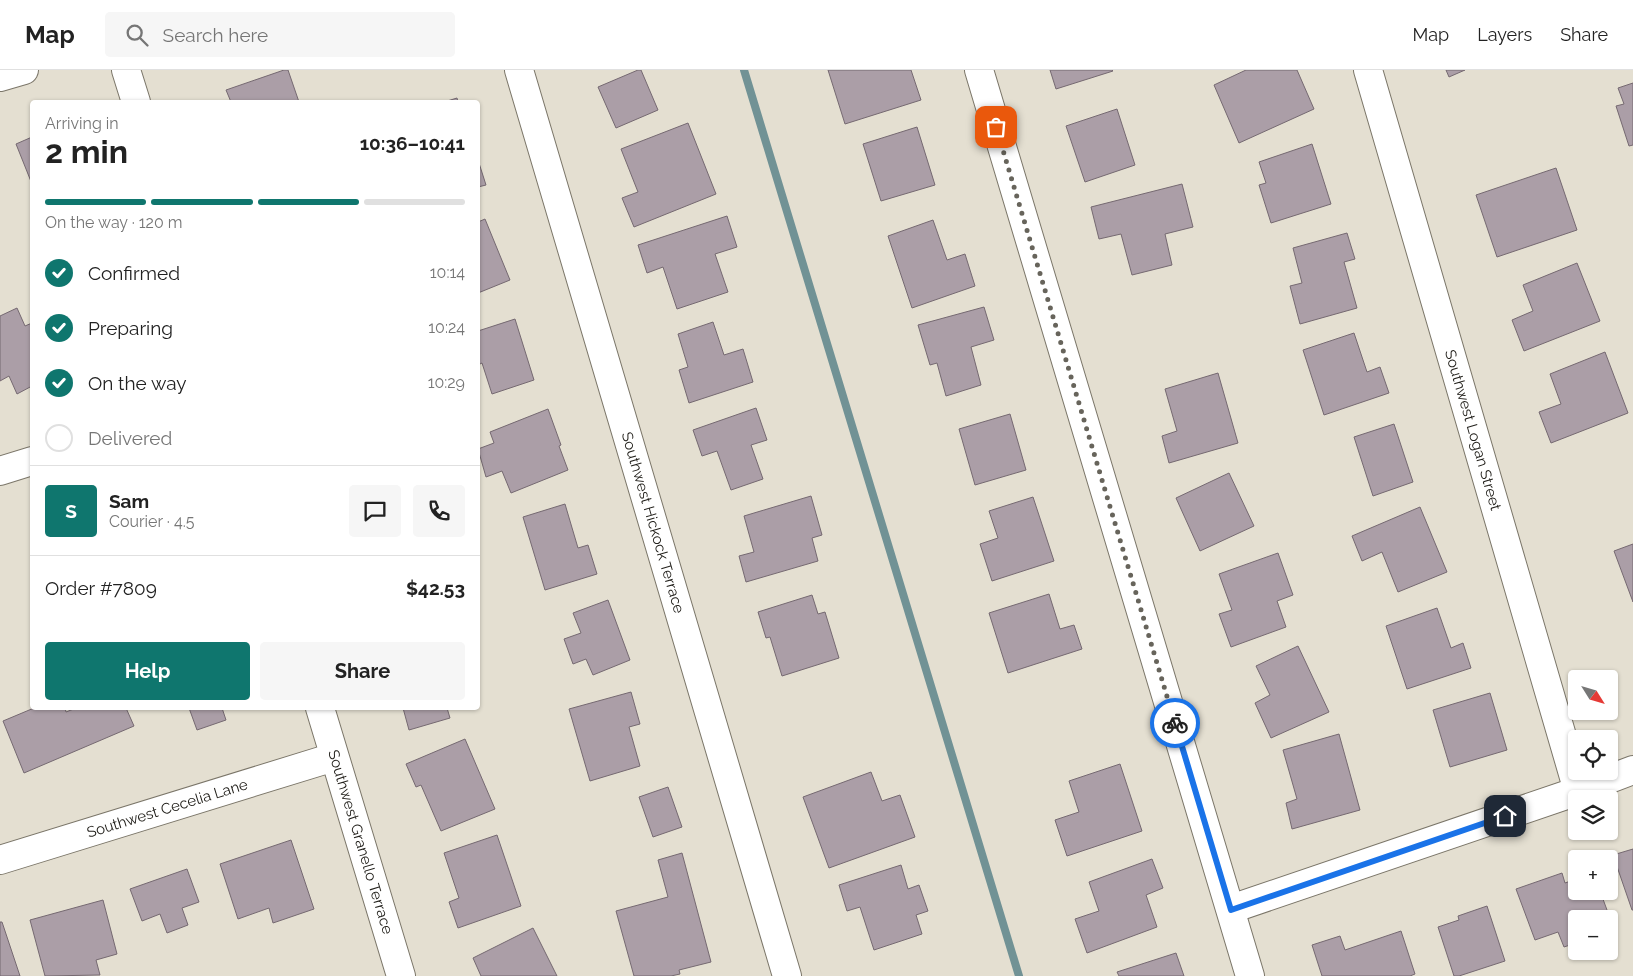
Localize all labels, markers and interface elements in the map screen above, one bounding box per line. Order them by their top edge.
search box [105,12,455,57]
text: Map [25,20,75,49]
icon: search [123,21,151,49]
text: Search here [163,24,268,46]
text: Map [1413,24,1449,45]
text: Layers [1477,24,1532,45]
text: Share [1560,24,1608,45]
pin [975,106,1017,148]
icon: bag [982,113,1010,141]
text: Arriving in [45,114,119,133]
text: 10:36–10:41 [360,132,465,154]
text: 2 min [45,133,128,170]
text: On the way · 120 m [45,213,183,232]
icon: check [45,259,73,287]
text: Confirmed [88,262,180,284]
text: 10:14 [430,263,465,282]
icon: check [45,314,73,342]
text: Preparing [88,317,173,339]
text: 10:24 [428,318,465,337]
street label: Southwest Logan Street [1441,348,1505,513]
icon: check [45,369,73,397]
text: On the way [88,372,187,394]
text: 10:29 [428,373,465,392]
text: Delivered [88,427,172,449]
street label: Southwest Hickock Terrace [618,430,688,616]
button: chat [349,485,401,537]
button: phone [413,485,465,537]
text: Sam [109,490,149,512]
text: S [65,500,77,522]
text: Courier · 4.5 [109,512,194,531]
text: Order #7809 [45,577,157,599]
text: $42.53 [406,577,465,599]
button: Help [45,642,250,700]
button: Share [260,642,465,700]
north arrow [1568,670,1618,720]
map controls [1568,670,1618,960]
courier [1150,698,1200,748]
icon: bike [1161,709,1189,737]
button: locate [1568,730,1618,780]
street label: Southwest Granello Terrace [324,748,397,937]
street label: Southwest Cecelia Lane [85,775,250,842]
button: layers [1568,790,1618,840]
pin [1484,795,1526,837]
icon: home [1491,802,1519,830]
button: + [1568,850,1618,900]
button: − [1568,910,1618,960]

